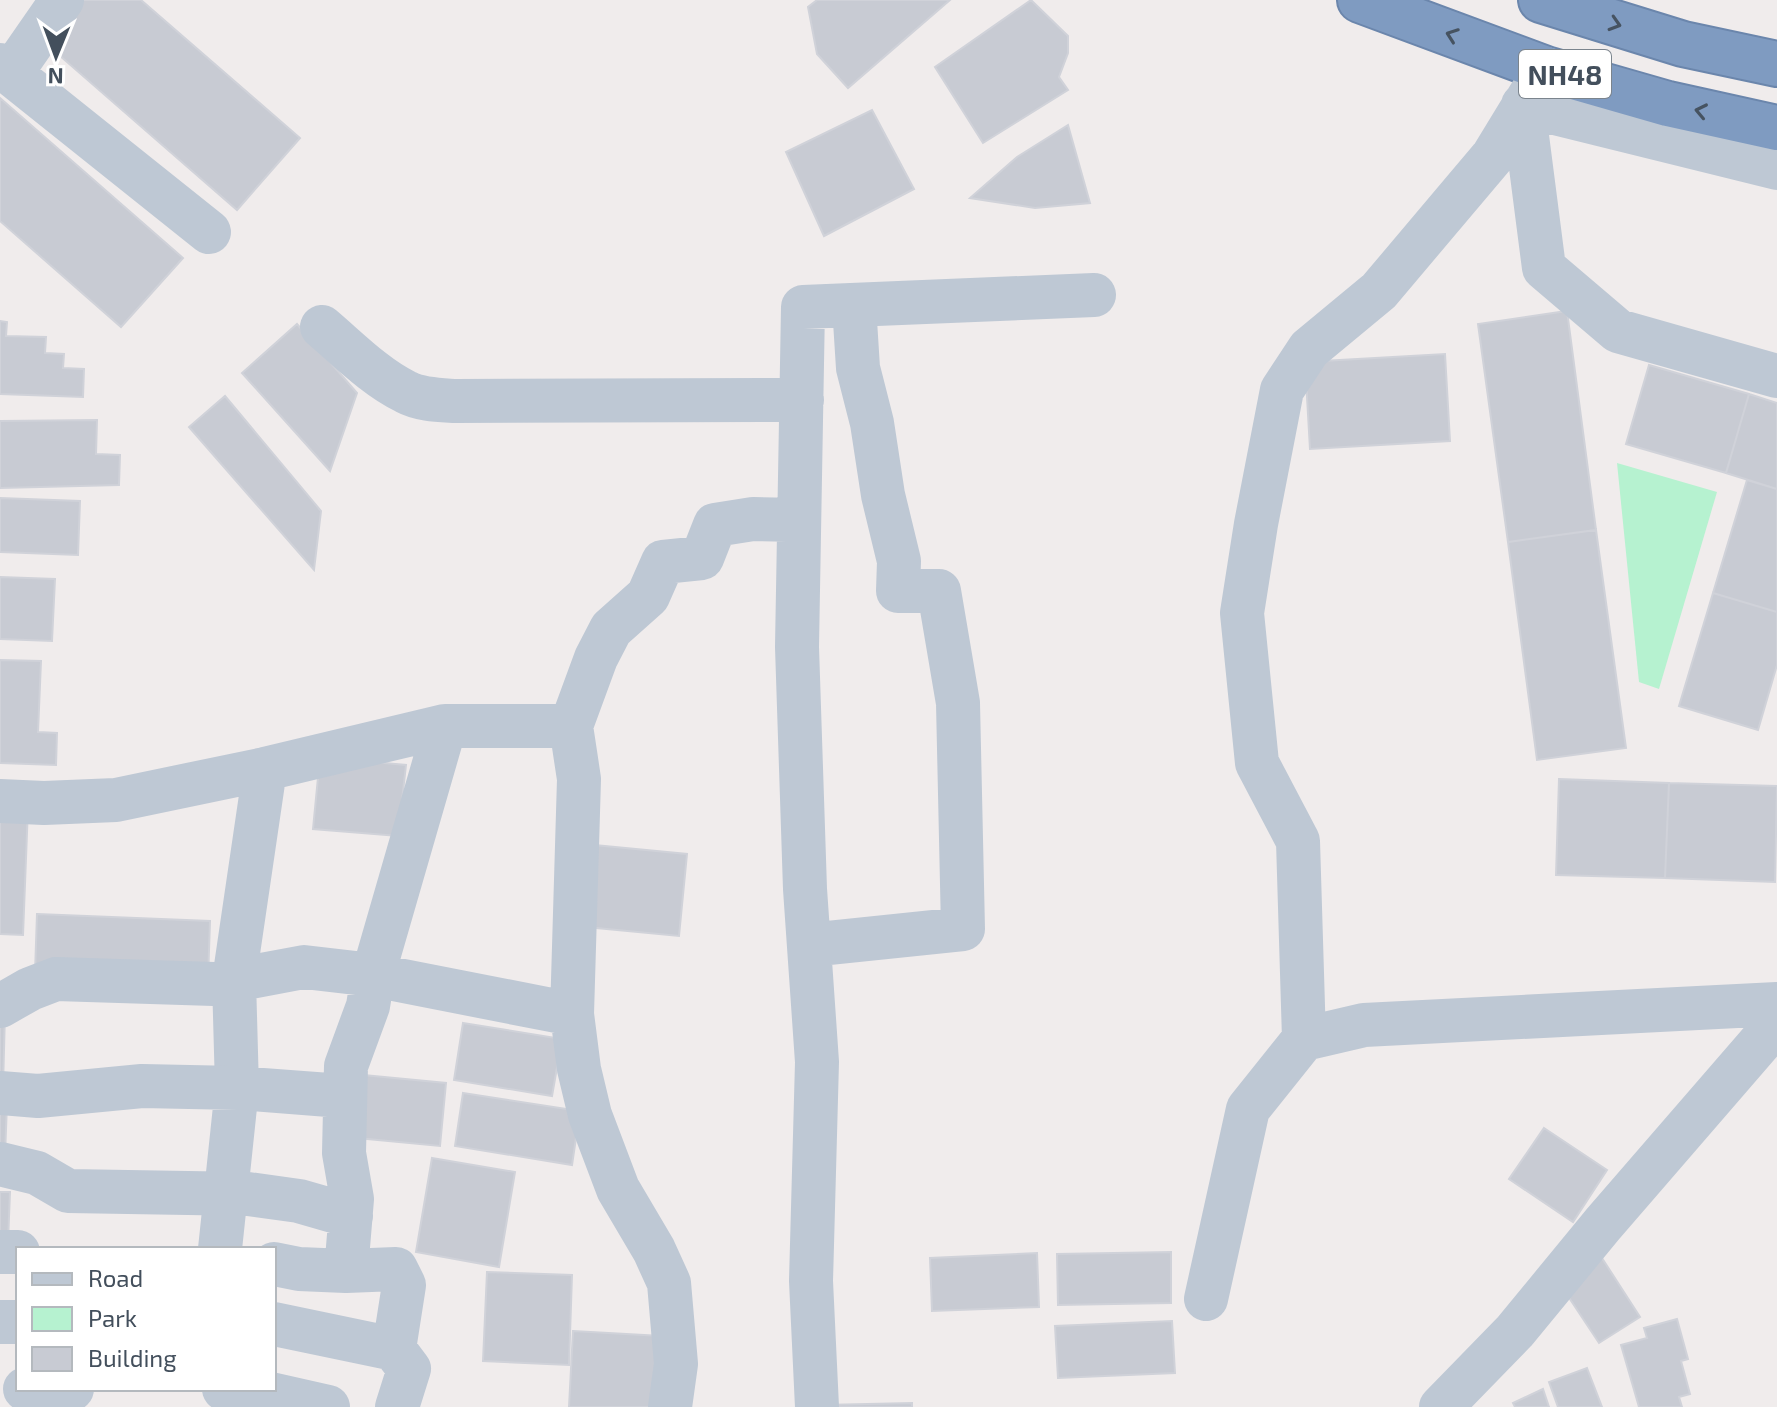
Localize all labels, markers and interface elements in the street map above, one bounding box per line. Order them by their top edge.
one-way arrow [1608,15,1622,31]
north arrow [16,16,96,96]
one-way arrow [1446,28,1460,45]
road number: NH48 [1519,50,1611,98]
text: N [47,64,64,90]
one-way arrow [1694,103,1708,120]
legend [16,1247,276,1391]
text: Road [88,1263,143,1292]
text: Park [88,1303,137,1332]
text: Building [88,1343,177,1372]

